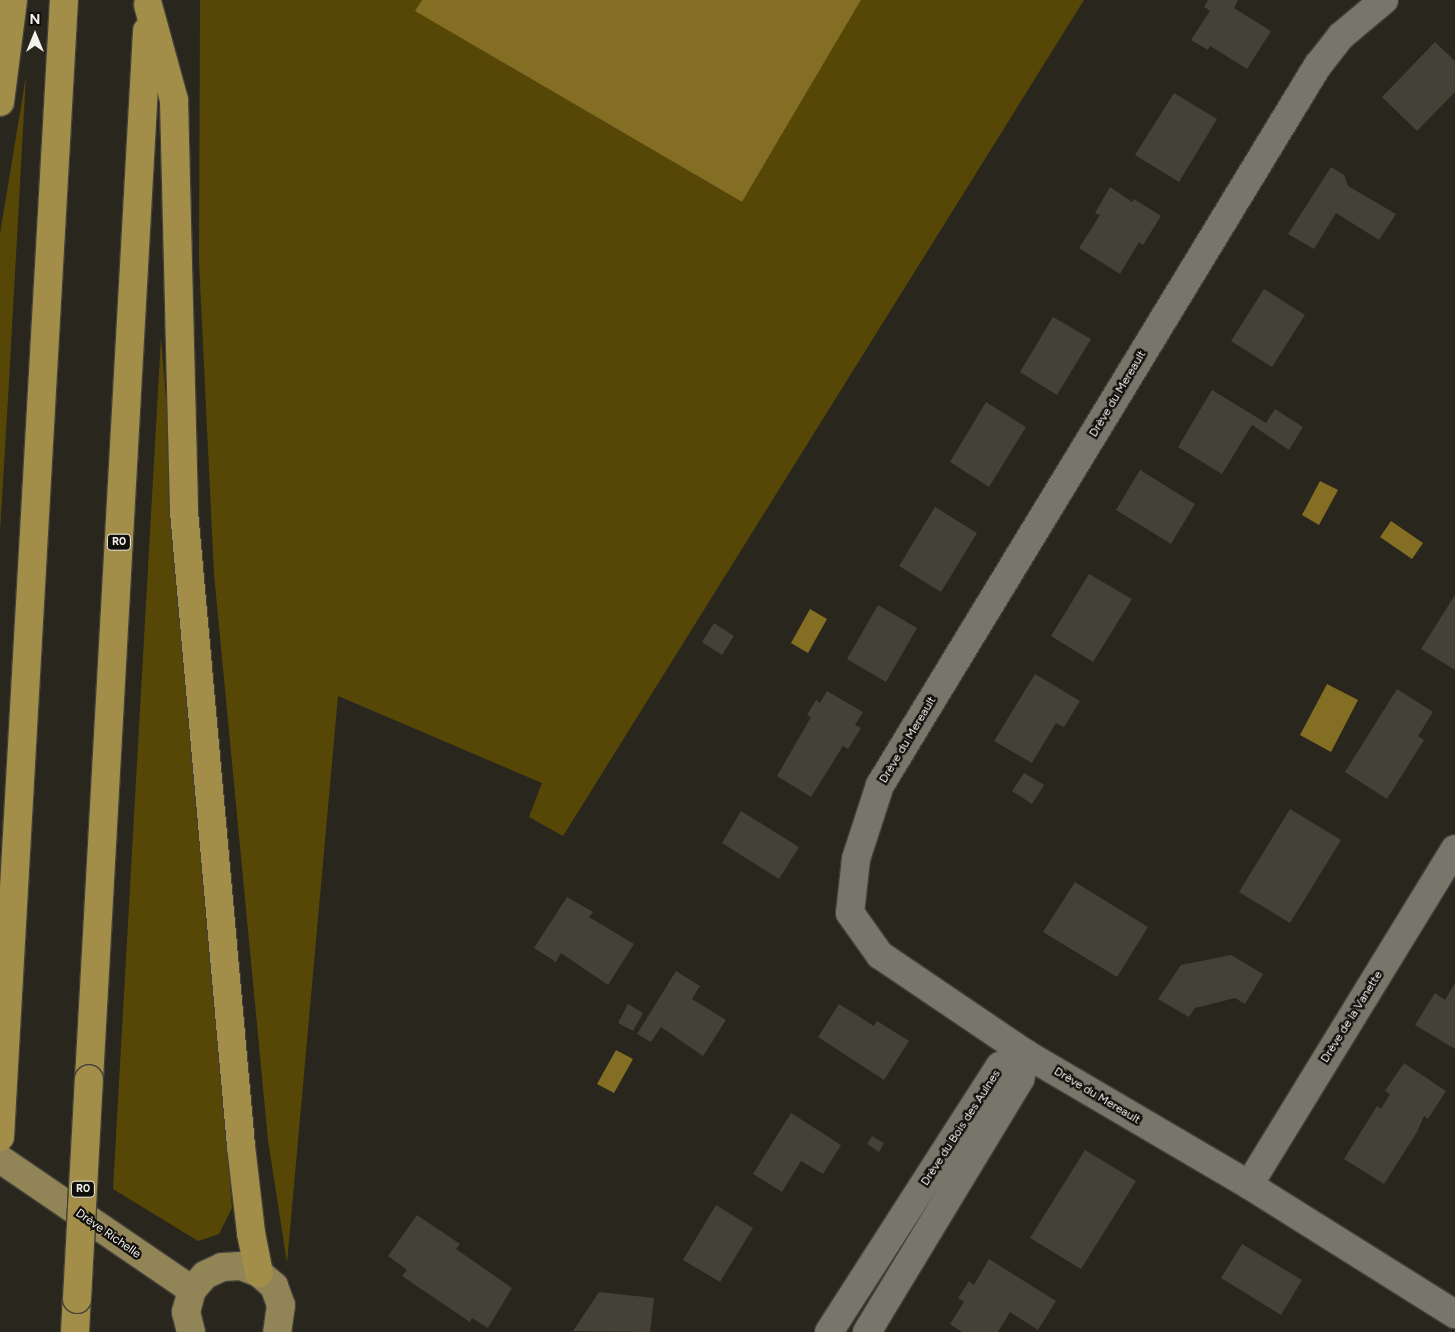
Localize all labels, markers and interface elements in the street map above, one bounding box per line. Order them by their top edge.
north arrow [10,10,60,60]
text: N [30,11,40,28]
street label: Drève du Mereault [1087,348,1149,440]
road number: R0 [106,534,132,550]
street label: Drève du Mereault [877,694,939,786]
street label: Drève de la Vanette [1318,968,1386,1066]
street label: Drève du Mereault [1051,1065,1143,1127]
street label: Drève du Bois des Aulnes [918,1067,1004,1189]
road number: R0 [70,1180,96,1198]
street label: Drève Richelle [73,1206,143,1262]

